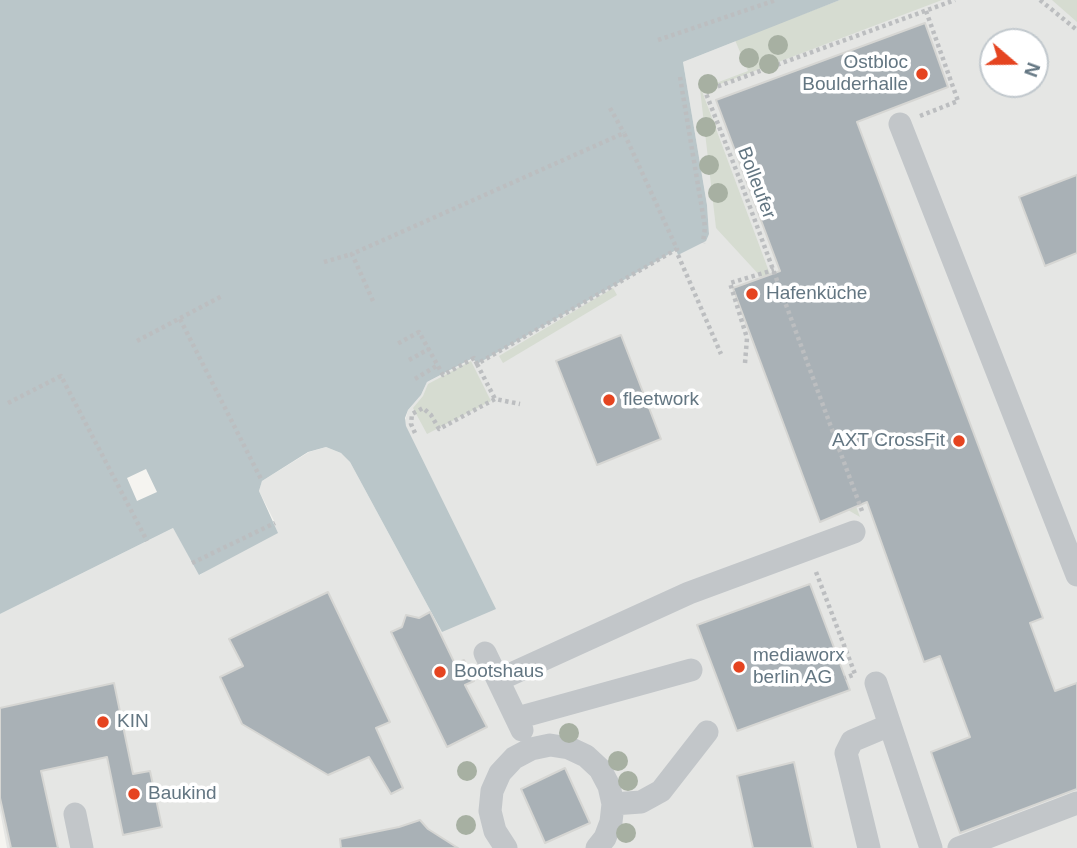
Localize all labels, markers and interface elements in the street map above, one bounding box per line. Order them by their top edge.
north arrow [979,28,1049,98]
place label: Ostbloc Boulderhalle [802,52,908,96]
text: N [1020,60,1045,80]
marker: Ostbloc Boulderhalle [914,66,930,82]
street label: Bolleufer [732,144,780,222]
place label: Hafenküche [766,283,867,305]
marker: Hafenküche [744,286,760,302]
place label: fleetwork [623,389,699,411]
marker: fleetwork [601,392,617,408]
place label: AXT CrossFit [832,430,945,452]
marker: AXT CrossFit [951,433,967,449]
place label: mediaworx berlin AG [753,645,845,689]
marker: mediaworx berlin AG [731,659,747,675]
place label: Bootshaus [454,661,544,683]
marker: Bootshaus [432,664,448,680]
place label: KIN [117,711,149,733]
marker: KIN [95,714,111,730]
place label: Baukind [148,783,217,805]
marker: Baukind [126,786,142,802]

